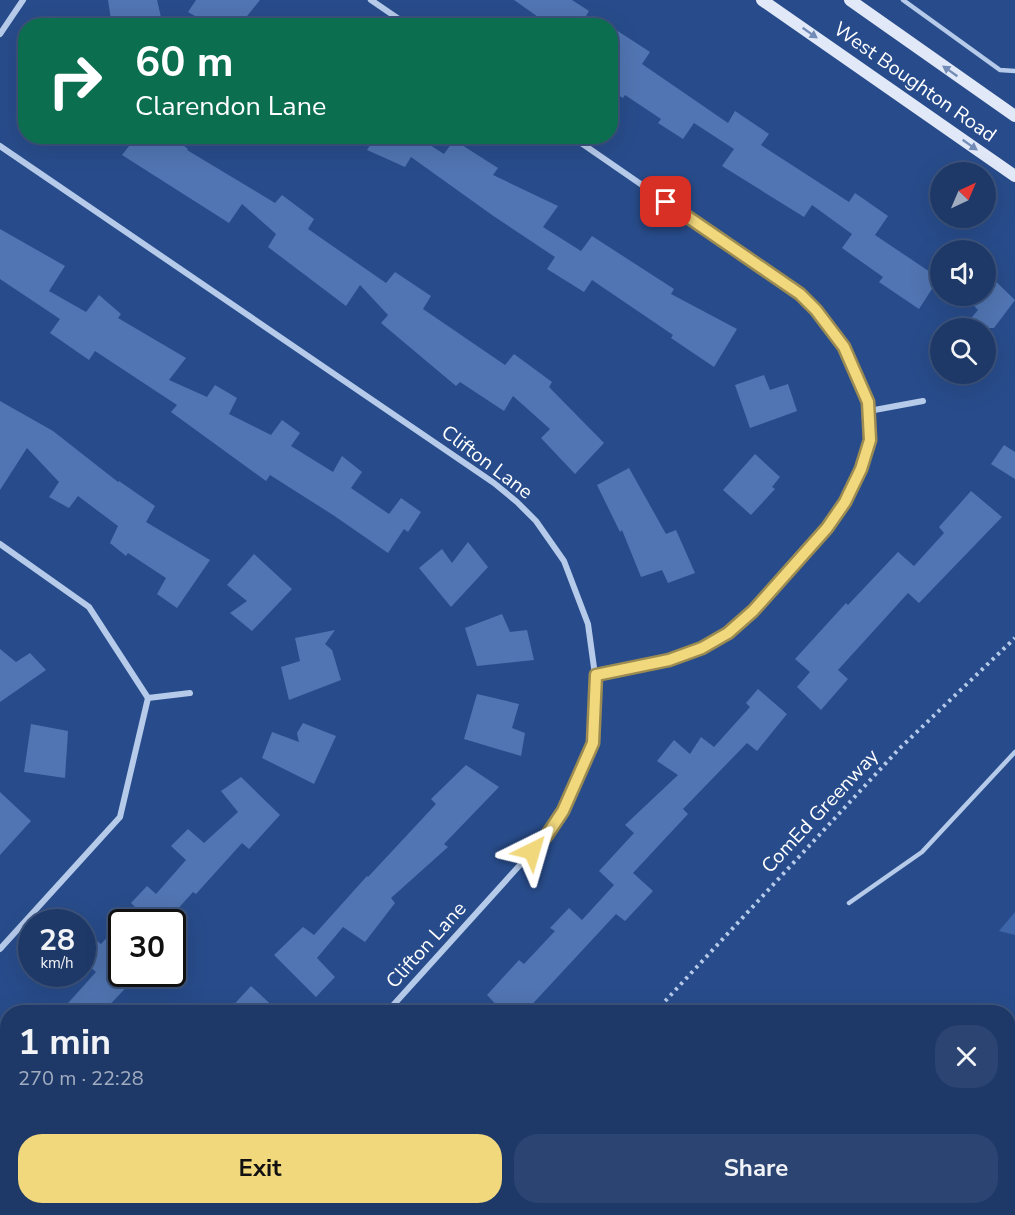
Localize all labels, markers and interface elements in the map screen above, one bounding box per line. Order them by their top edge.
street label: West Boughton Road [828,16,1002,148]
one-way arrow [802,27,818,39]
text: 60 m [135,34,234,91]
icon: right [36,42,114,120]
one-way arrow [942,65,958,77]
text: Clarendon Lane [135,88,326,125]
one-way arrow [962,139,978,151]
north arrow [930,162,996,228]
map controls [930,162,996,384]
pin [640,176,691,227]
icon: arrive [649,185,682,218]
button: sound [930,240,996,306]
button: search [930,318,996,384]
street label: Clifton Lane [436,419,538,505]
street label: ComEd Greenway [755,742,885,879]
position arrow [500,819,564,883]
street label: Clifton Lane [380,896,472,994]
speed limit sign: 30 [108,909,186,987]
text: 28 [39,920,75,961]
text: km/h [40,953,74,973]
text: 1 min [18,1018,111,1067]
button: close [935,1025,998,1088]
text: 270 m · 22:28 [18,1065,144,1092]
button: Exit [18,1134,502,1203]
button: Share [514,1134,998,1203]

